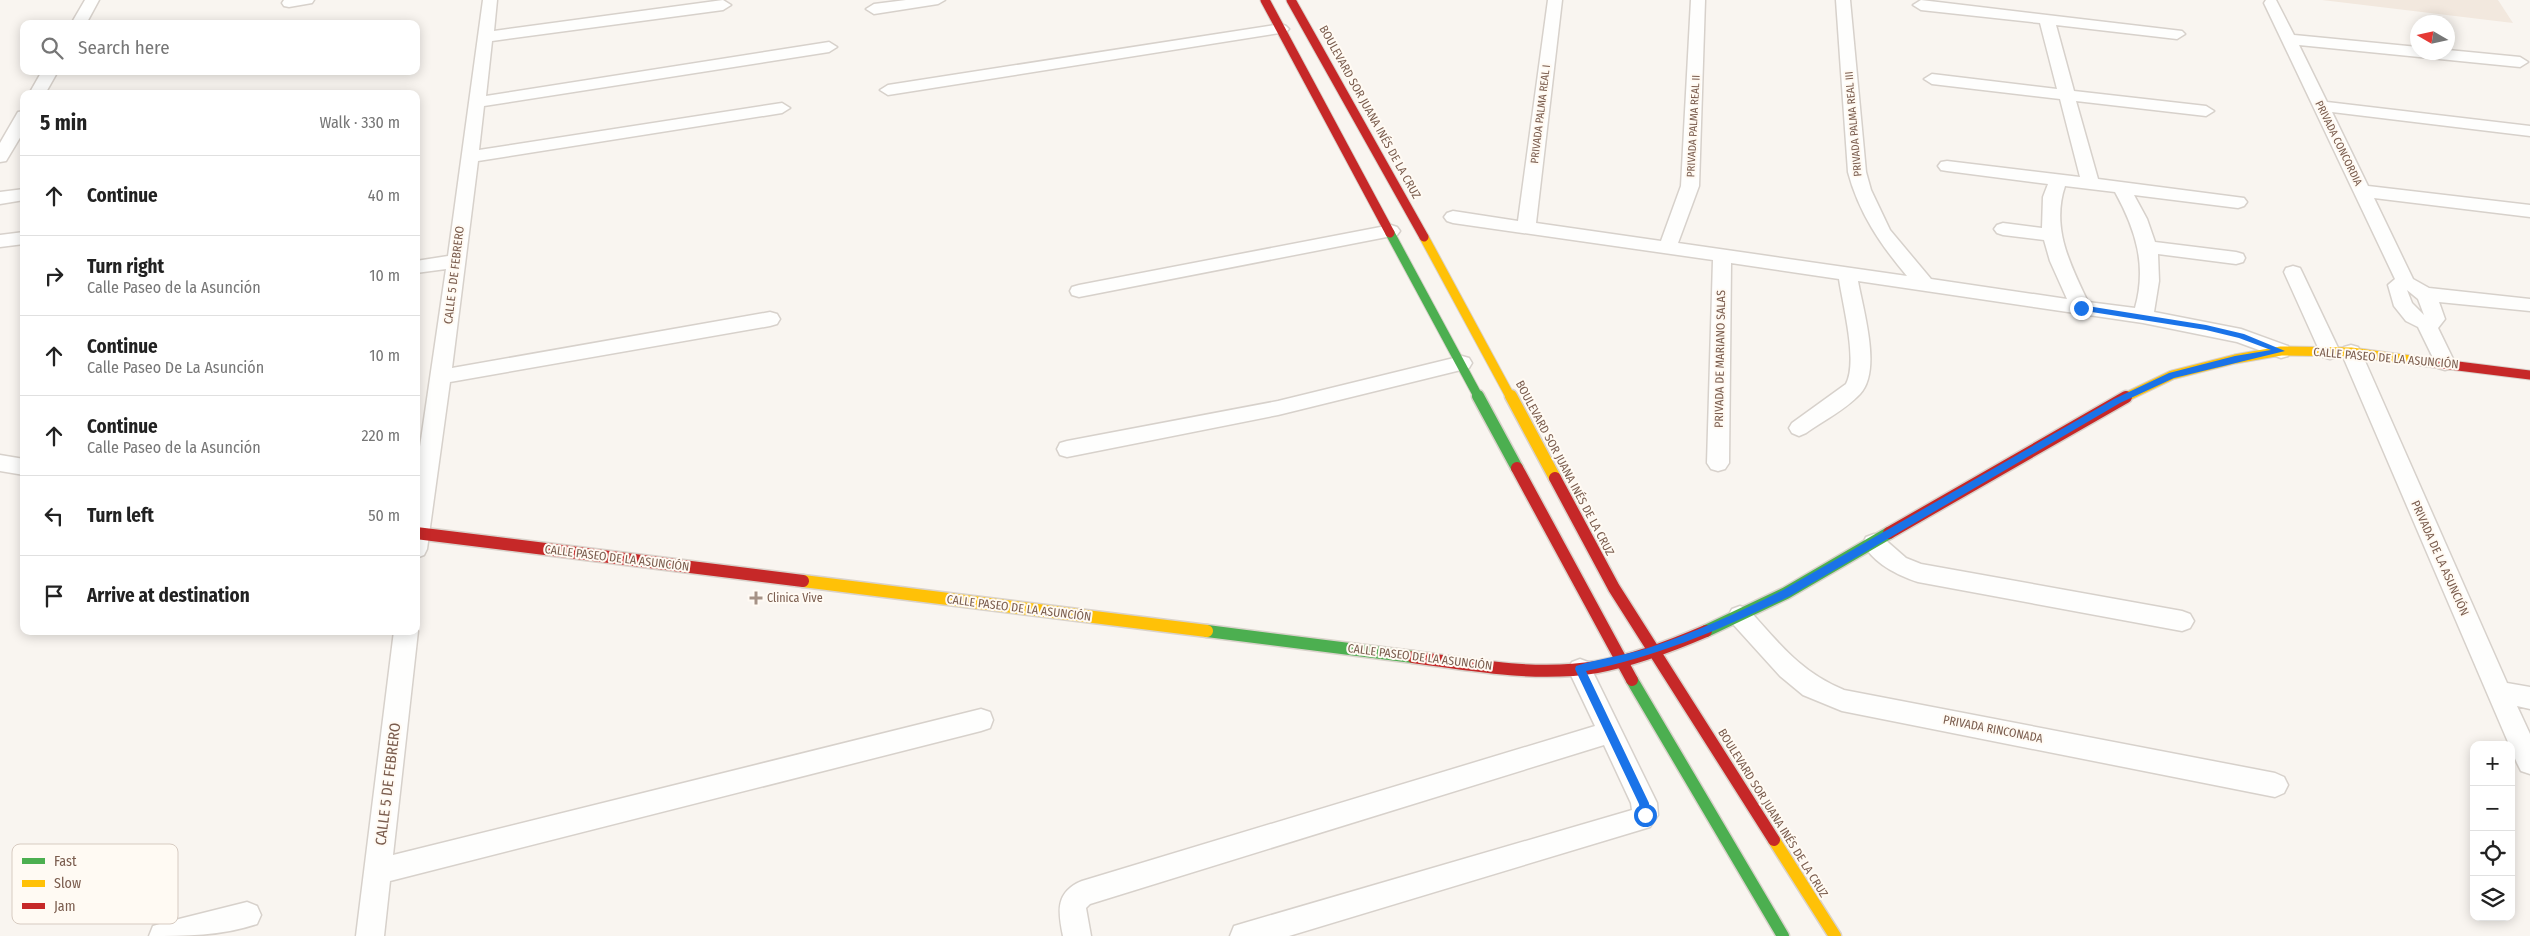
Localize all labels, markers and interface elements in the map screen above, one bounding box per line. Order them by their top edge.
north arrow [2410,15,2455,60]
search box [20,20,420,75]
street label: BOULEVARD SOR JUANA INÉS DE LA CRUZ [1316,22,1425,201]
icon: search [38,34,66,62]
text: Search here [78,36,170,59]
street label: PRIVADA PALMA REAL I [1528,64,1553,164]
street label: PRIVADA PALMA REAL III [1842,71,1865,177]
street label: PRIVADA PALMA REAL II [1684,74,1703,178]
street label: PRIVADA CONCORDIA [2312,99,2365,188]
text: 5 min [40,110,87,136]
text: Walk · 330 m [319,113,400,132]
icon: ahead [40,182,68,210]
text: Continue [87,184,158,207]
text: 40 m [368,186,400,205]
street label: CALLE 5 DE FEBRERO [441,225,467,325]
text: Turn right [87,255,164,278]
icon: right [40,262,68,290]
text: 10 m [369,266,400,285]
text: Calle Paseo de la Asunción [87,278,261,297]
street label: PRIVADA DE MARIANO SALAS [1712,290,1728,428]
route end [2070,297,2093,320]
text: Continue [87,335,158,358]
icon: ahead [40,342,68,370]
street label: CALLE PASEO DE LA ASUNCIÓN [2313,344,2459,371]
text: 10 m [369,346,400,365]
text: Calle Paseo De La Asunción [87,358,264,377]
street label: BOULEVARD SOR JUANA INÉS DE LA CRUZ [1513,378,1618,558]
text: Continue [87,415,158,438]
icon: ahead [40,422,68,450]
text: 220 m [361,426,400,445]
text: Calle Paseo de la Asunción [87,438,261,457]
street label: PRIVADA DE LA ASUNCIÓN [2408,498,2473,618]
icon: left [40,502,68,530]
text: Turn left [87,504,154,527]
text: 50 m [368,506,400,525]
street label: CALLE PASEO DE LA ASUNCIÓN [544,541,690,574]
icon: arrive [40,582,68,610]
text: Arrive at destination [87,584,250,607]
marker: Clinica Vive [749,591,763,605]
place label: Clinica Vive [767,591,823,605]
street label: CALLE PASEO DE LA ASUNCIÓN [946,591,1092,624]
street label: CALLE PASEO DE LA ASUNCIÓN [1347,640,1493,673]
street label: PRIVADA RINCONADA [1942,712,2045,746]
street label: CALLE 5 DE FEBRERO [372,722,404,846]
street label: BOULEVARD SOR JUANA INÉS DE LA CRUZ [1715,726,1832,900]
map controls [2470,741,2515,921]
button: + [2470,741,2515,786]
button: − [2470,786,2515,831]
route start [1634,804,1657,827]
button: locate [2470,831,2515,876]
legend [12,844,178,924]
text: Fast [54,853,77,870]
text: Slow [54,875,81,892]
button: layers [2470,876,2515,921]
text: Jam [54,898,75,915]

